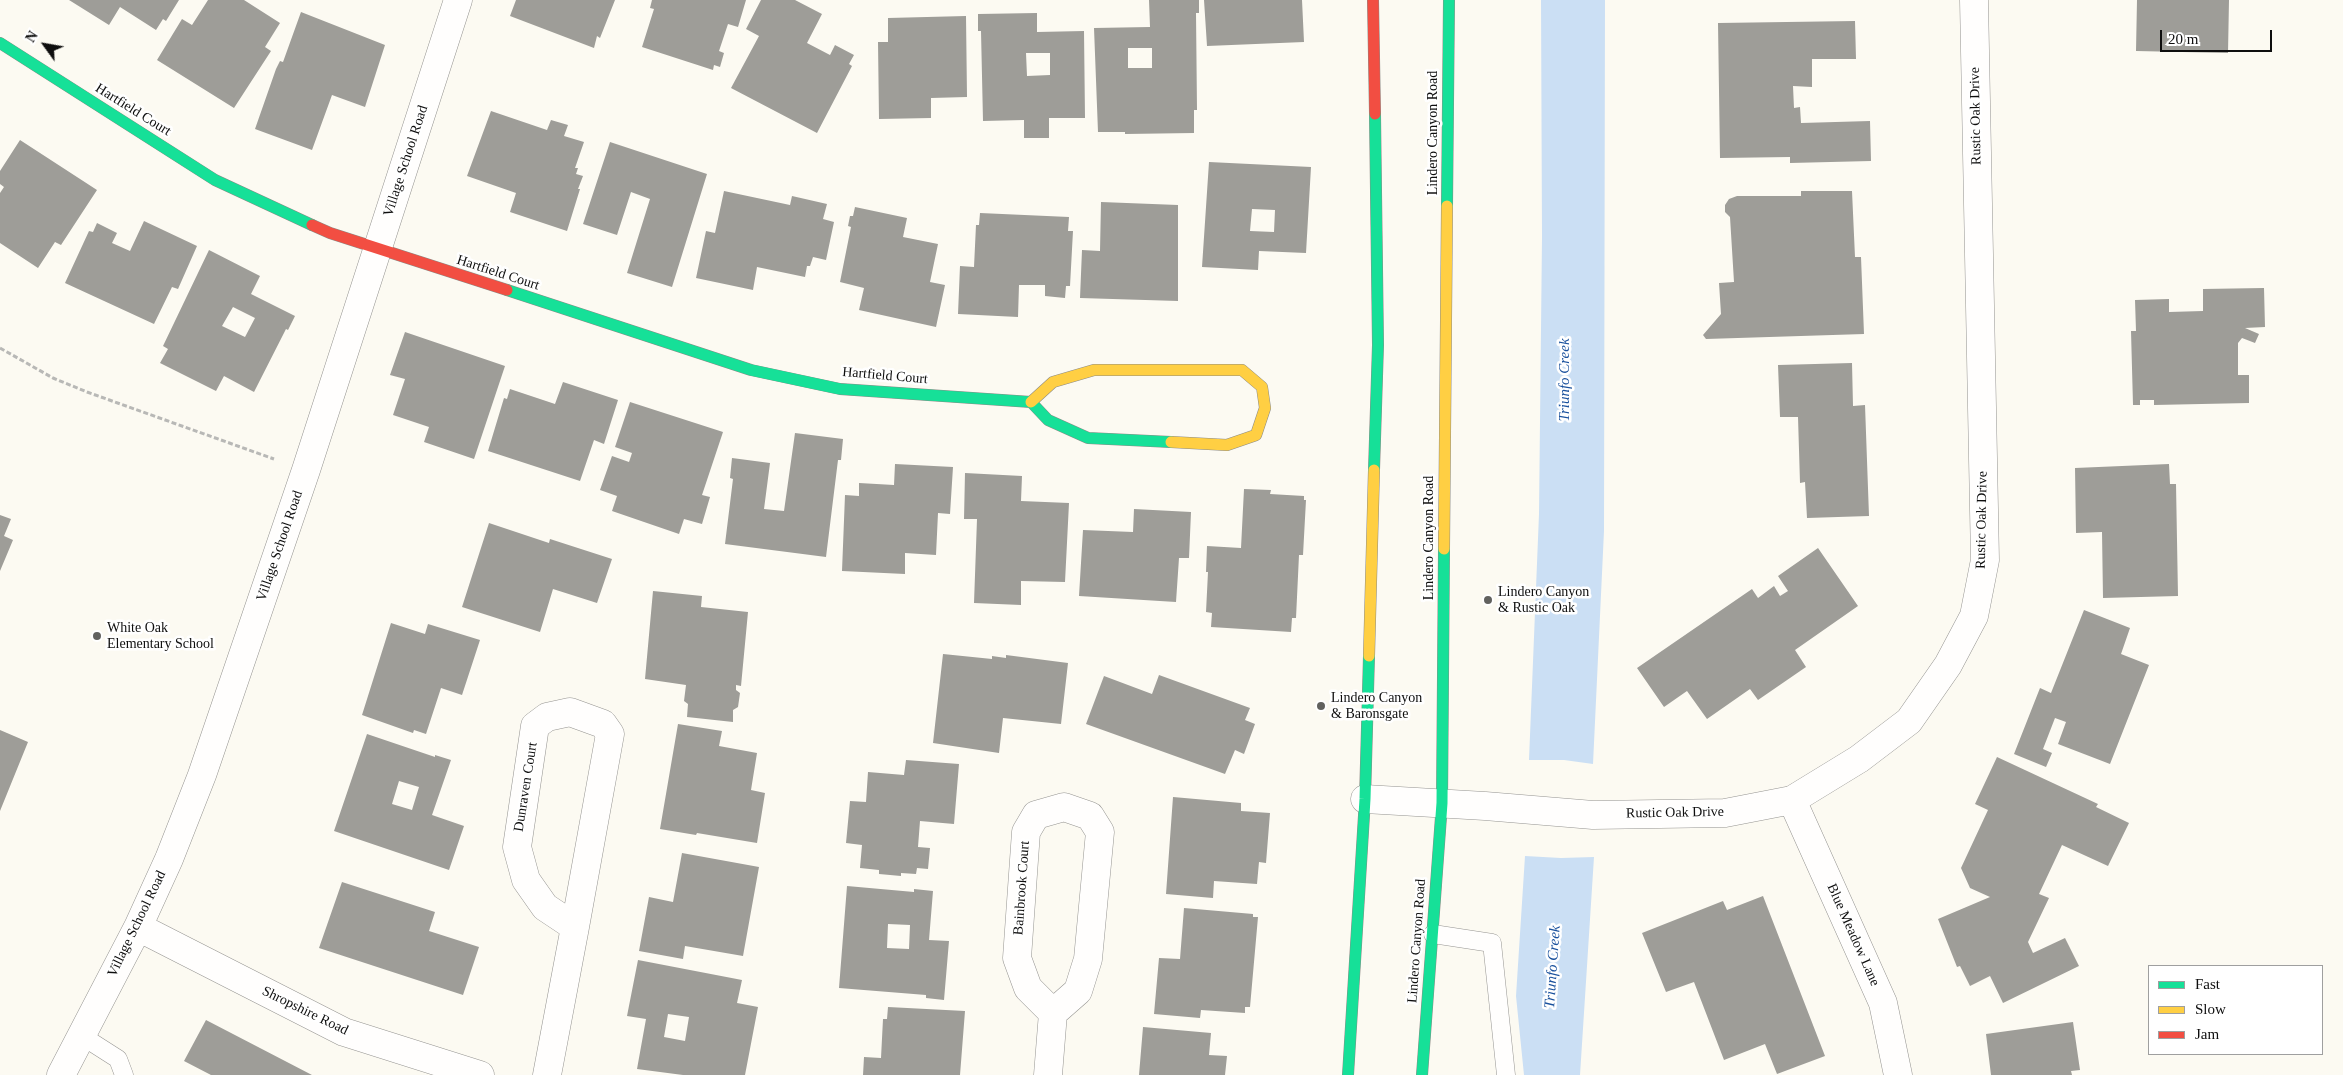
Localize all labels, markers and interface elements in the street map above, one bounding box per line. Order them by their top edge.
north arrow [20,20,70,70]
scale bar [2163,20,2276,52]
text: N [23,29,41,45]
text: 20 m [2168,31,2198,47]
street label: Rustic Oak Drive [1967,67,1985,165]
street label: Lindero Canyon Road [1425,71,1441,195]
street label: Hartfield Court [92,80,174,140]
street label: Village School Road [380,103,432,219]
street label: Hartfield Court [455,252,541,294]
water label: Triunfo Creek [1556,338,1574,422]
street label: Hartfield Court [841,364,929,388]
street label: Rustic Oak Drive [1973,471,1991,569]
street label: Lindero Canyon Road [1421,476,1437,600]
street label: Village School Road [253,489,307,603]
place label: Lindero Canyon & Rustic Oak [1498,584,1589,616]
marker: Lindero Canyon & Rustic Oak [1482,594,1494,606]
place label: White Oak Elementary School [107,620,214,652]
marker: White Oak Elementary School [91,630,103,642]
place label: Lindero Canyon & Baronsgate [1331,690,1422,722]
marker: Lindero Canyon & Baronsgate [1315,700,1327,712]
street label: Dunraven Court [511,741,541,833]
street label: Rustic Oak Drive [1626,804,1724,822]
street label: Bainbrook Court [1010,840,1034,936]
street label: Village School Road [104,868,170,980]
street label: Lindero Canyon Road [1404,878,1430,1004]
street label: Blue Meadow Lane [1823,881,1883,989]
water label: Triunfo Creek [1541,925,1565,1009]
legend [2148,965,2323,1055]
text: Fast [2195,976,2220,992]
street label: Shropshire Road [259,983,351,1039]
text: Slow [2195,1001,2226,1017]
text: Jam [2195,1026,2219,1042]

